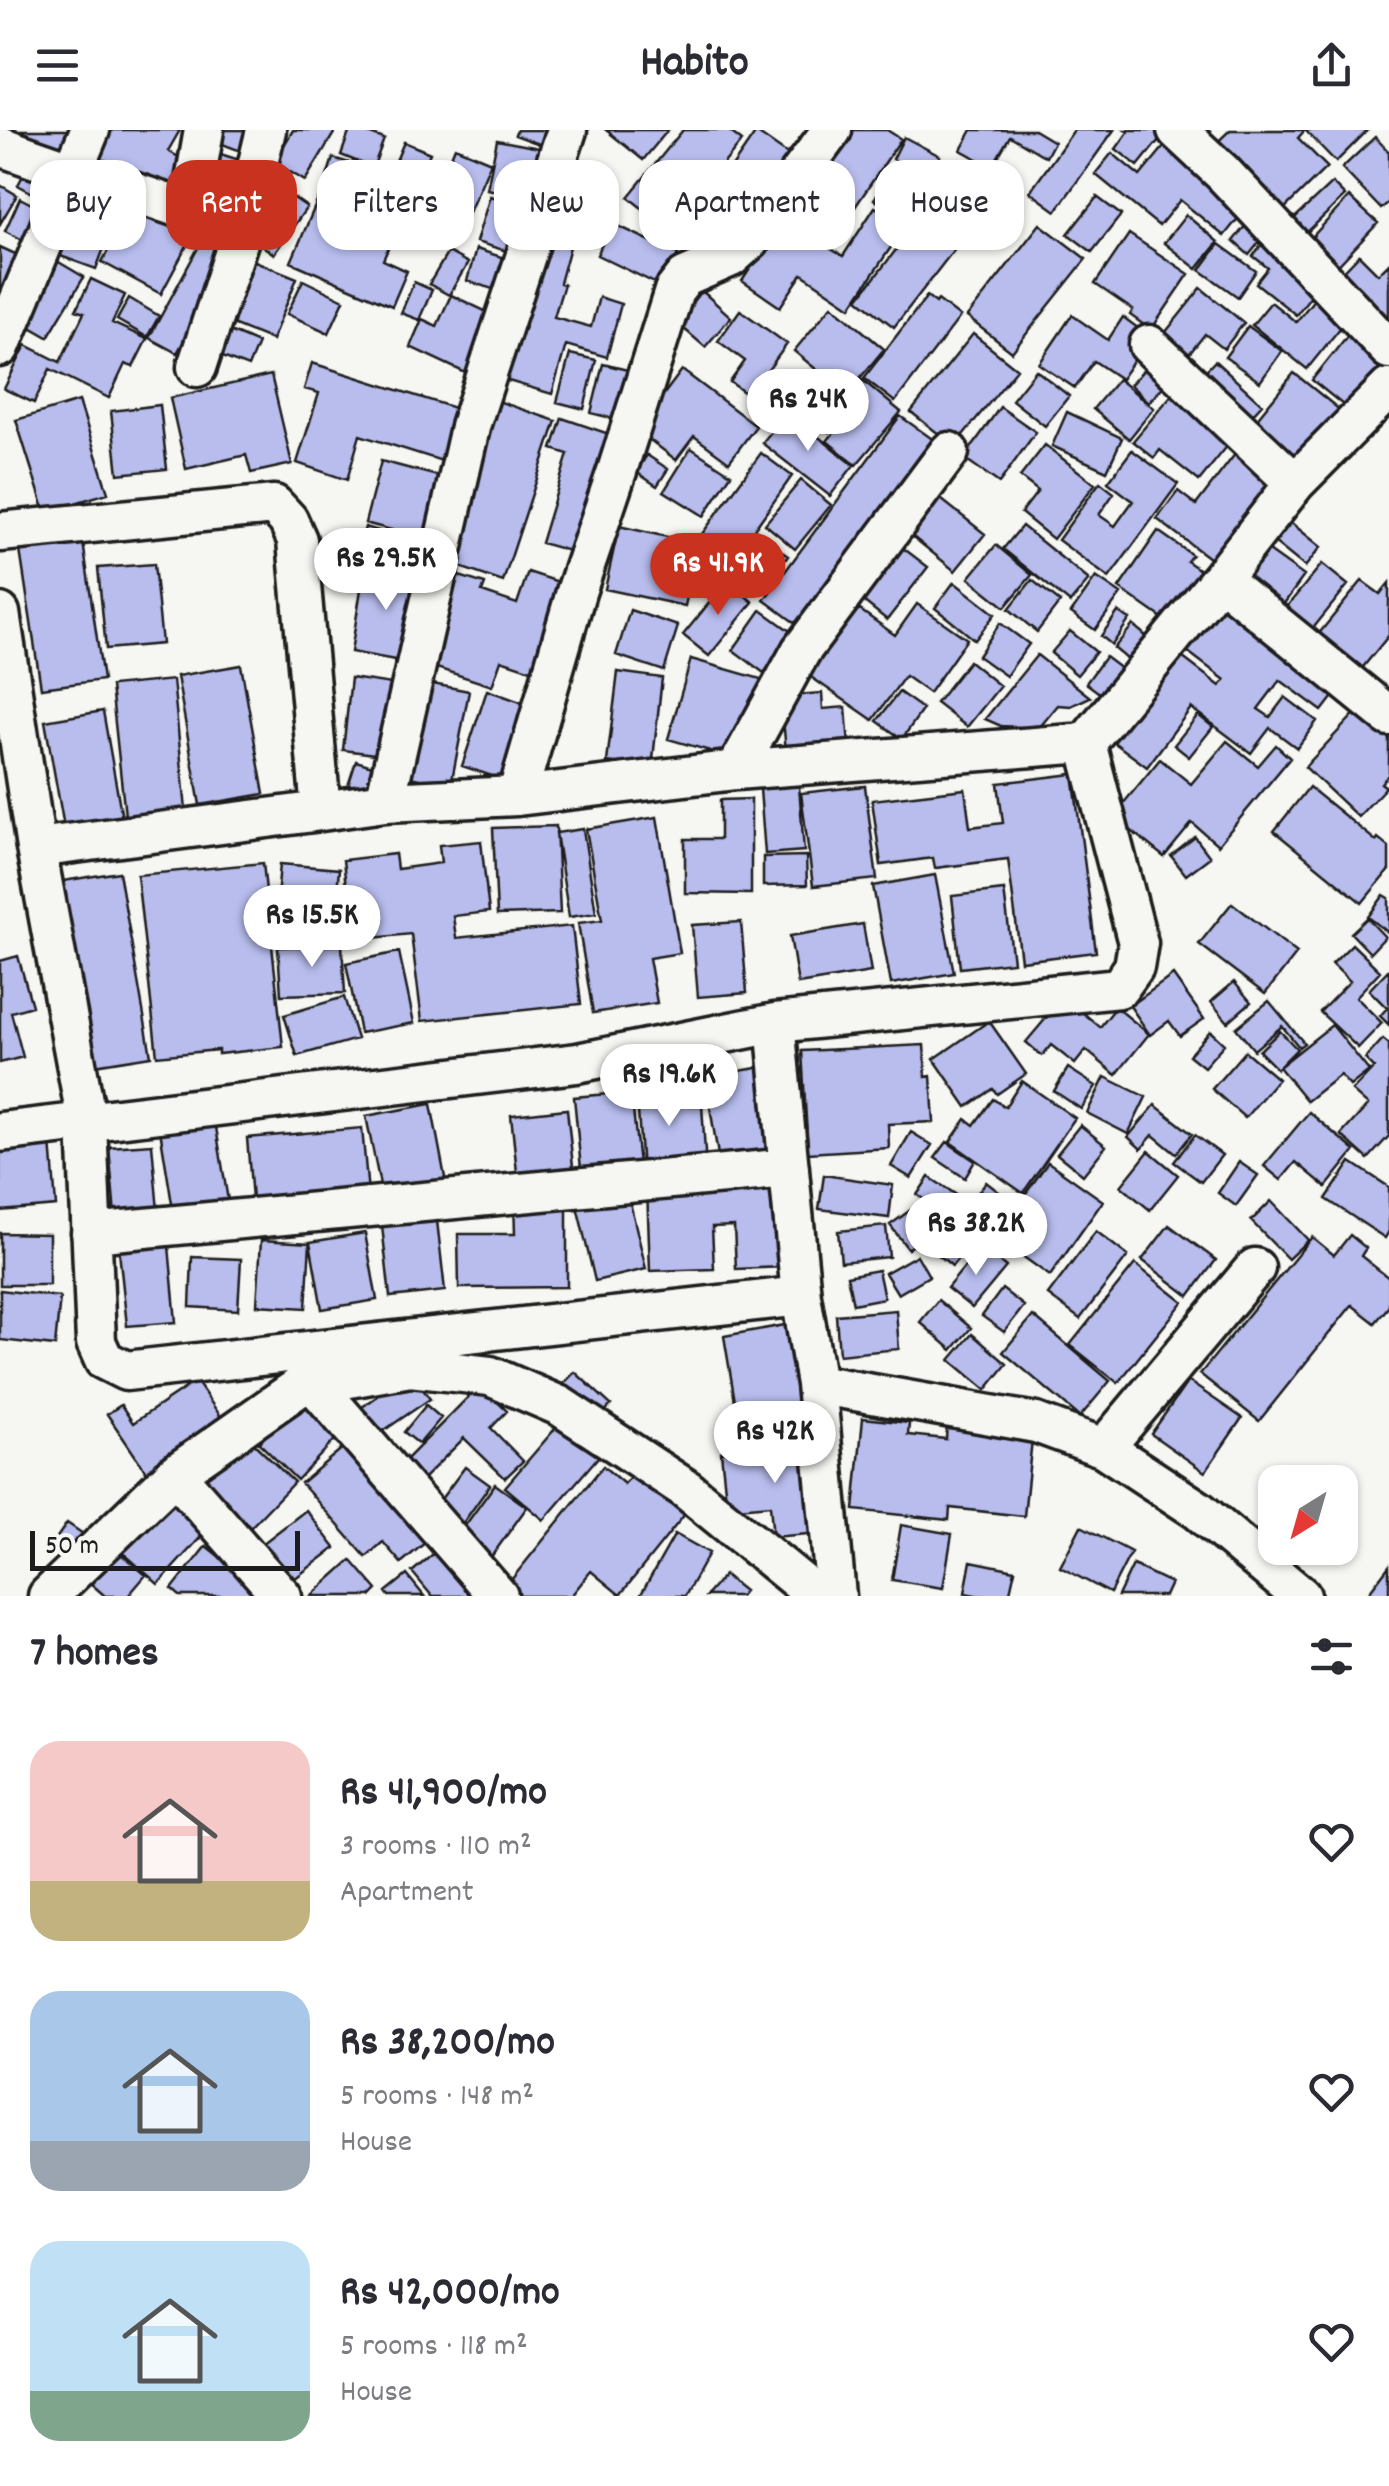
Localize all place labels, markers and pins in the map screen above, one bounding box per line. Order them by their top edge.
pin: Rs 24K [727,369,889,454]
pin: Rs 29.5K [283,528,489,613]
pin: Rs 41.9K [615,533,821,618]
pin: Rs 15.5K [209,885,415,970]
pin: Rs 19.6K [566,1044,772,1129]
pin: Rs 38.2K [873,1193,1079,1278]
pin: Rs 42K [694,1401,856,1486]

